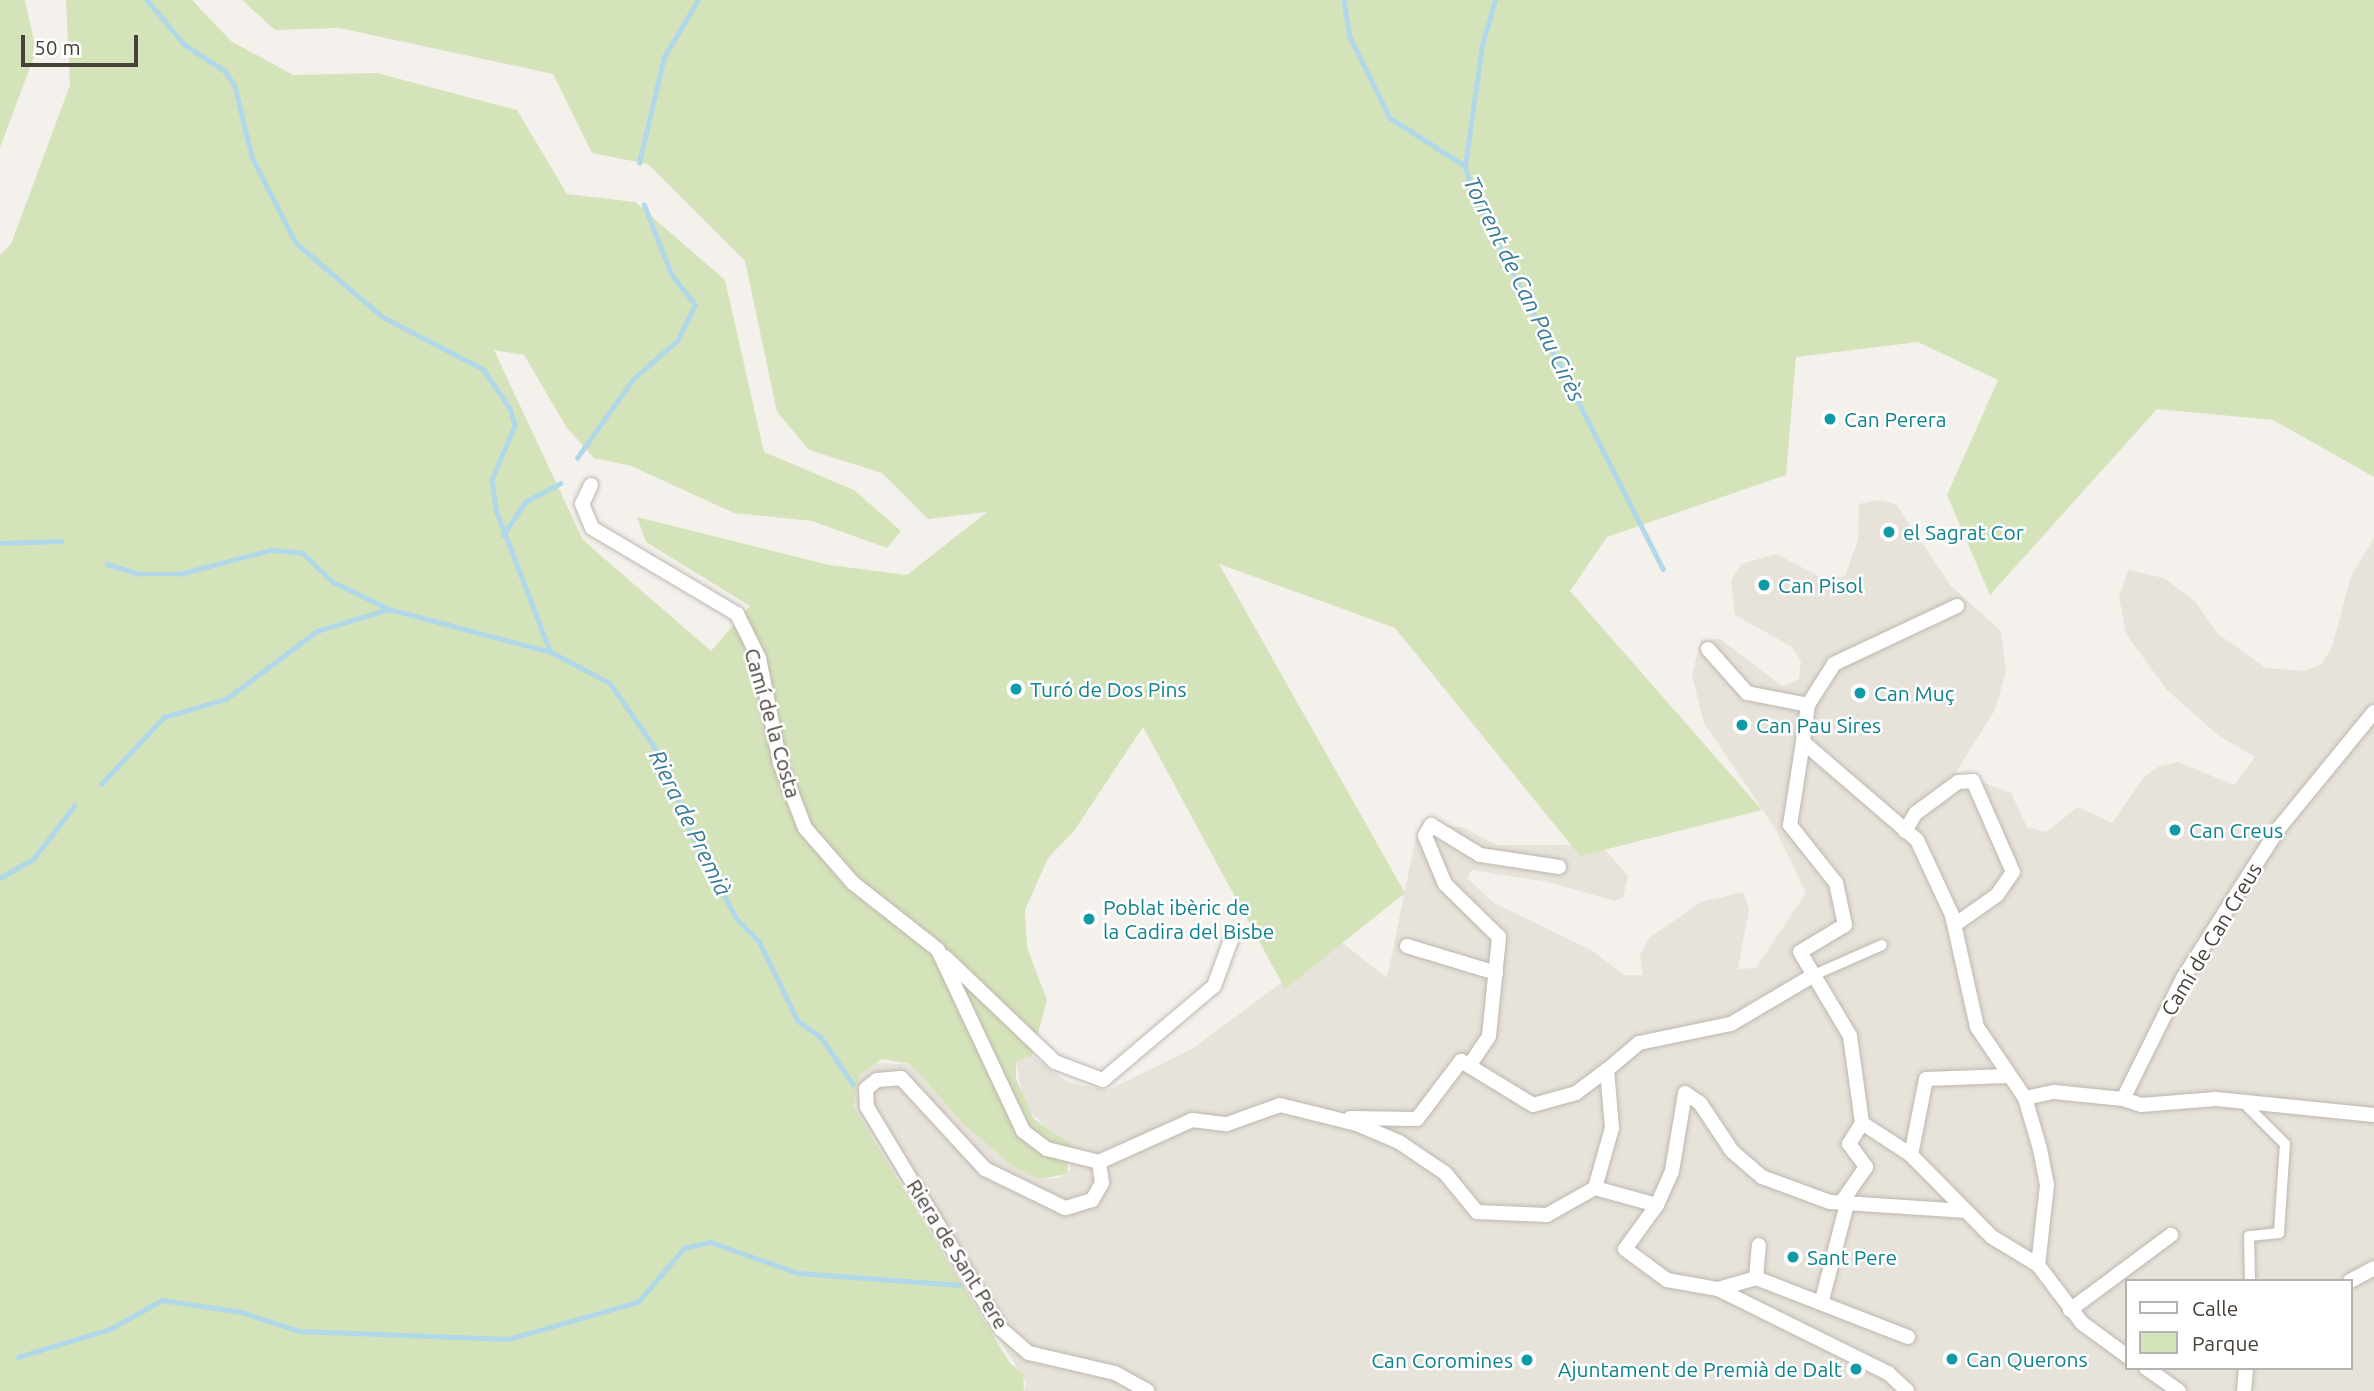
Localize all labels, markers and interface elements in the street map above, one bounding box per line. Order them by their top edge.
scale bar [24,21,142,65]
text: 50 m [34,35,81,59]
water label: Torrent de Can Pau Cirès [1457,172,1591,406]
place label: Can Perera [1844,406,1946,432]
marker: Can Perera [1822,411,1838,427]
place label: el Sagrat Cor [1903,519,2024,545]
marker: el Sagrat Cor [1881,524,1897,540]
place label: Can Pisol [1778,572,1863,598]
marker: Can Pisol [1756,577,1772,593]
street label: Camí de la Costa [740,645,806,801]
place label: Turó de Dos Pins [1030,676,1187,702]
place label: Can Muç [1874,680,1954,706]
marker: Turó de Dos Pins [1008,681,1024,697]
marker: Can Muç [1852,685,1868,701]
place label: Can Pau Sires [1756,712,1881,738]
marker: Can Pau Sires [1734,717,1750,733]
water label: Riera de Premià [643,746,737,900]
place label: Can Creus [2189,817,2283,843]
marker: Can Creus [2167,822,2183,838]
street label: Camí de Can Creus [2155,858,2267,1020]
place label: Poblat ibèric de la Cadira del Bisbe [1103,894,1274,944]
marker: Poblat ibèric de la Cadira del Bisbe [1081,911,1097,927]
street label: Riera de Sant Pere [902,1174,1014,1334]
place label: Sant Pere [1807,1244,1897,1270]
marker: Sant Pere [1785,1249,1801,1265]
legend [2126,1279,2353,1370]
text: Calle [2192,1296,2238,1320]
text: Parque [2192,1331,2259,1355]
place label: Can Querons [1966,1346,2088,1372]
place label: Can Coromines [1371,1347,1513,1373]
marker: Can Querons [1944,1351,1960,1367]
marker: Can Coromines [1519,1352,1535,1368]
place label: Ajuntament de Premià de Dalt [1558,1356,1842,1382]
marker: Ajuntament de Premià de Dalt [1848,1361,1864,1377]

